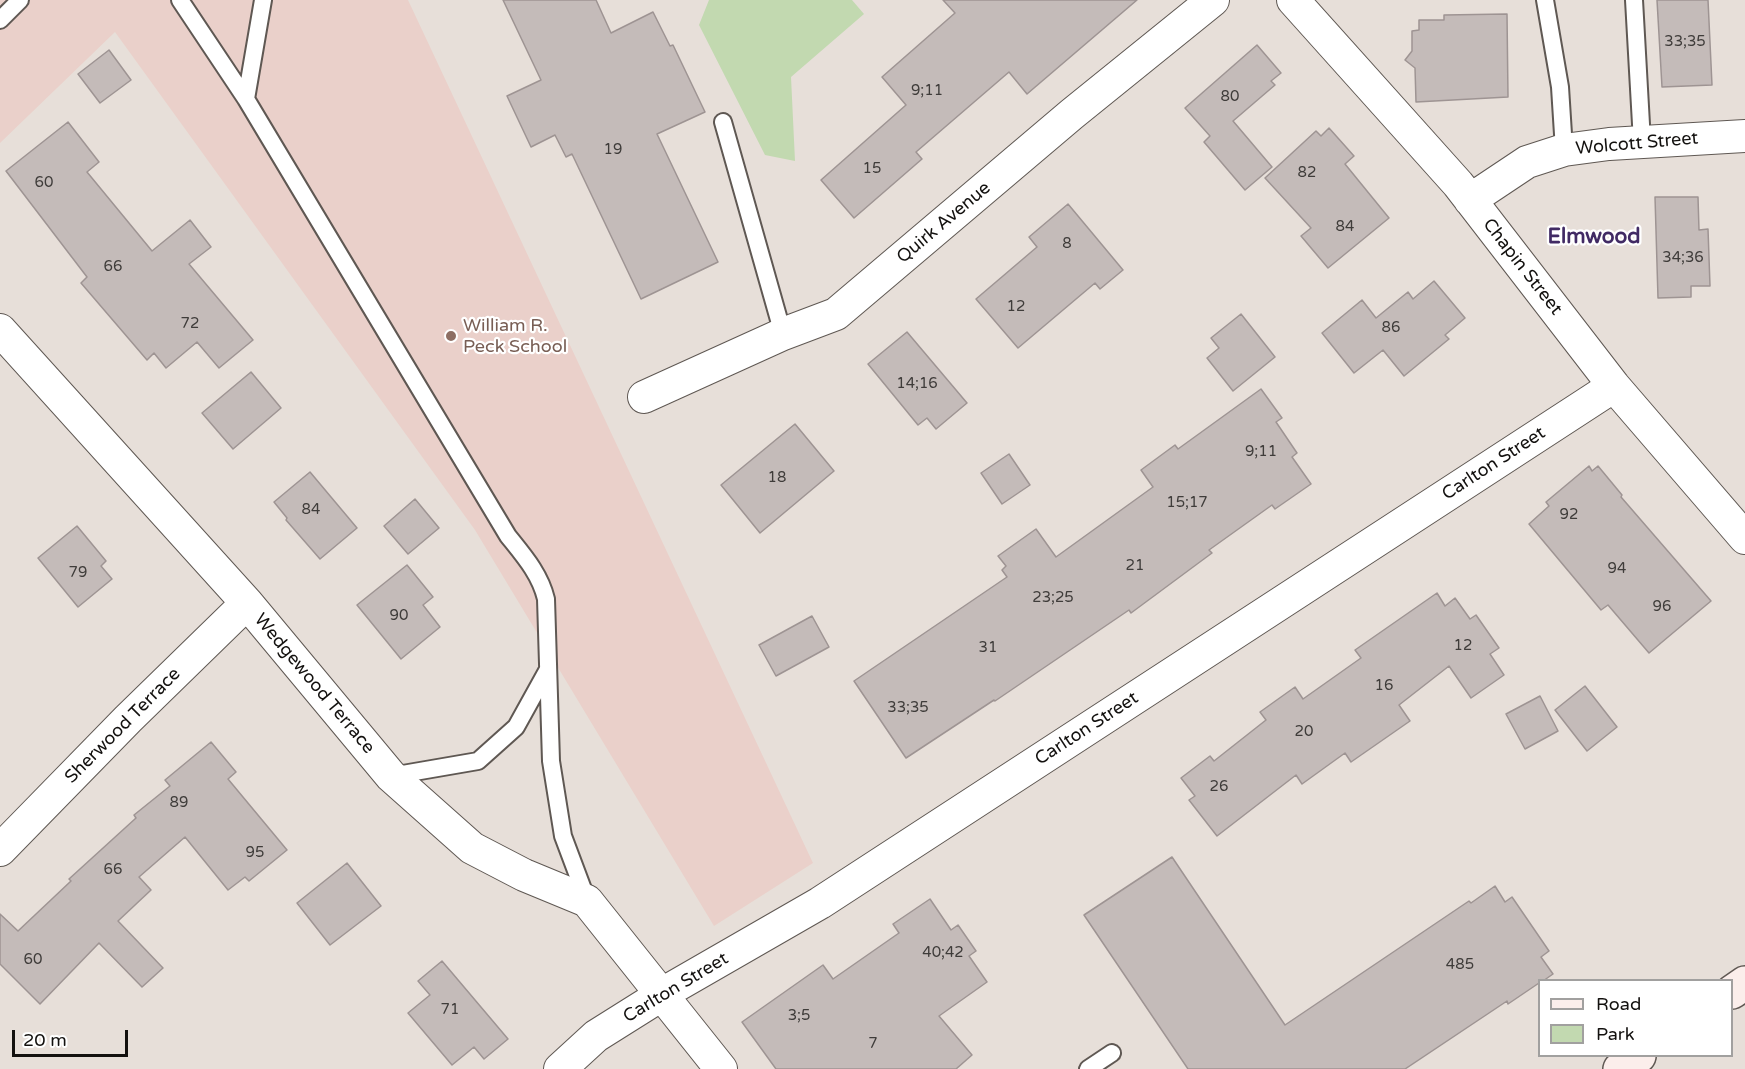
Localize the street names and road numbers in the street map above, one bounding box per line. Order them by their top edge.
street label: Wolcott Street [1575,128,1699,160]
street label: Quirk Avenue [893,178,995,268]
street label: Chapin Street [1478,214,1566,320]
street label: Carlton Street [1438,423,1550,505]
street label: Wedgewood Terrace [249,610,379,758]
street label: Sherwood Terrace [61,664,185,788]
street label: Carlton Street [1031,688,1143,770]
street label: Carlton Street [620,948,732,1028]

